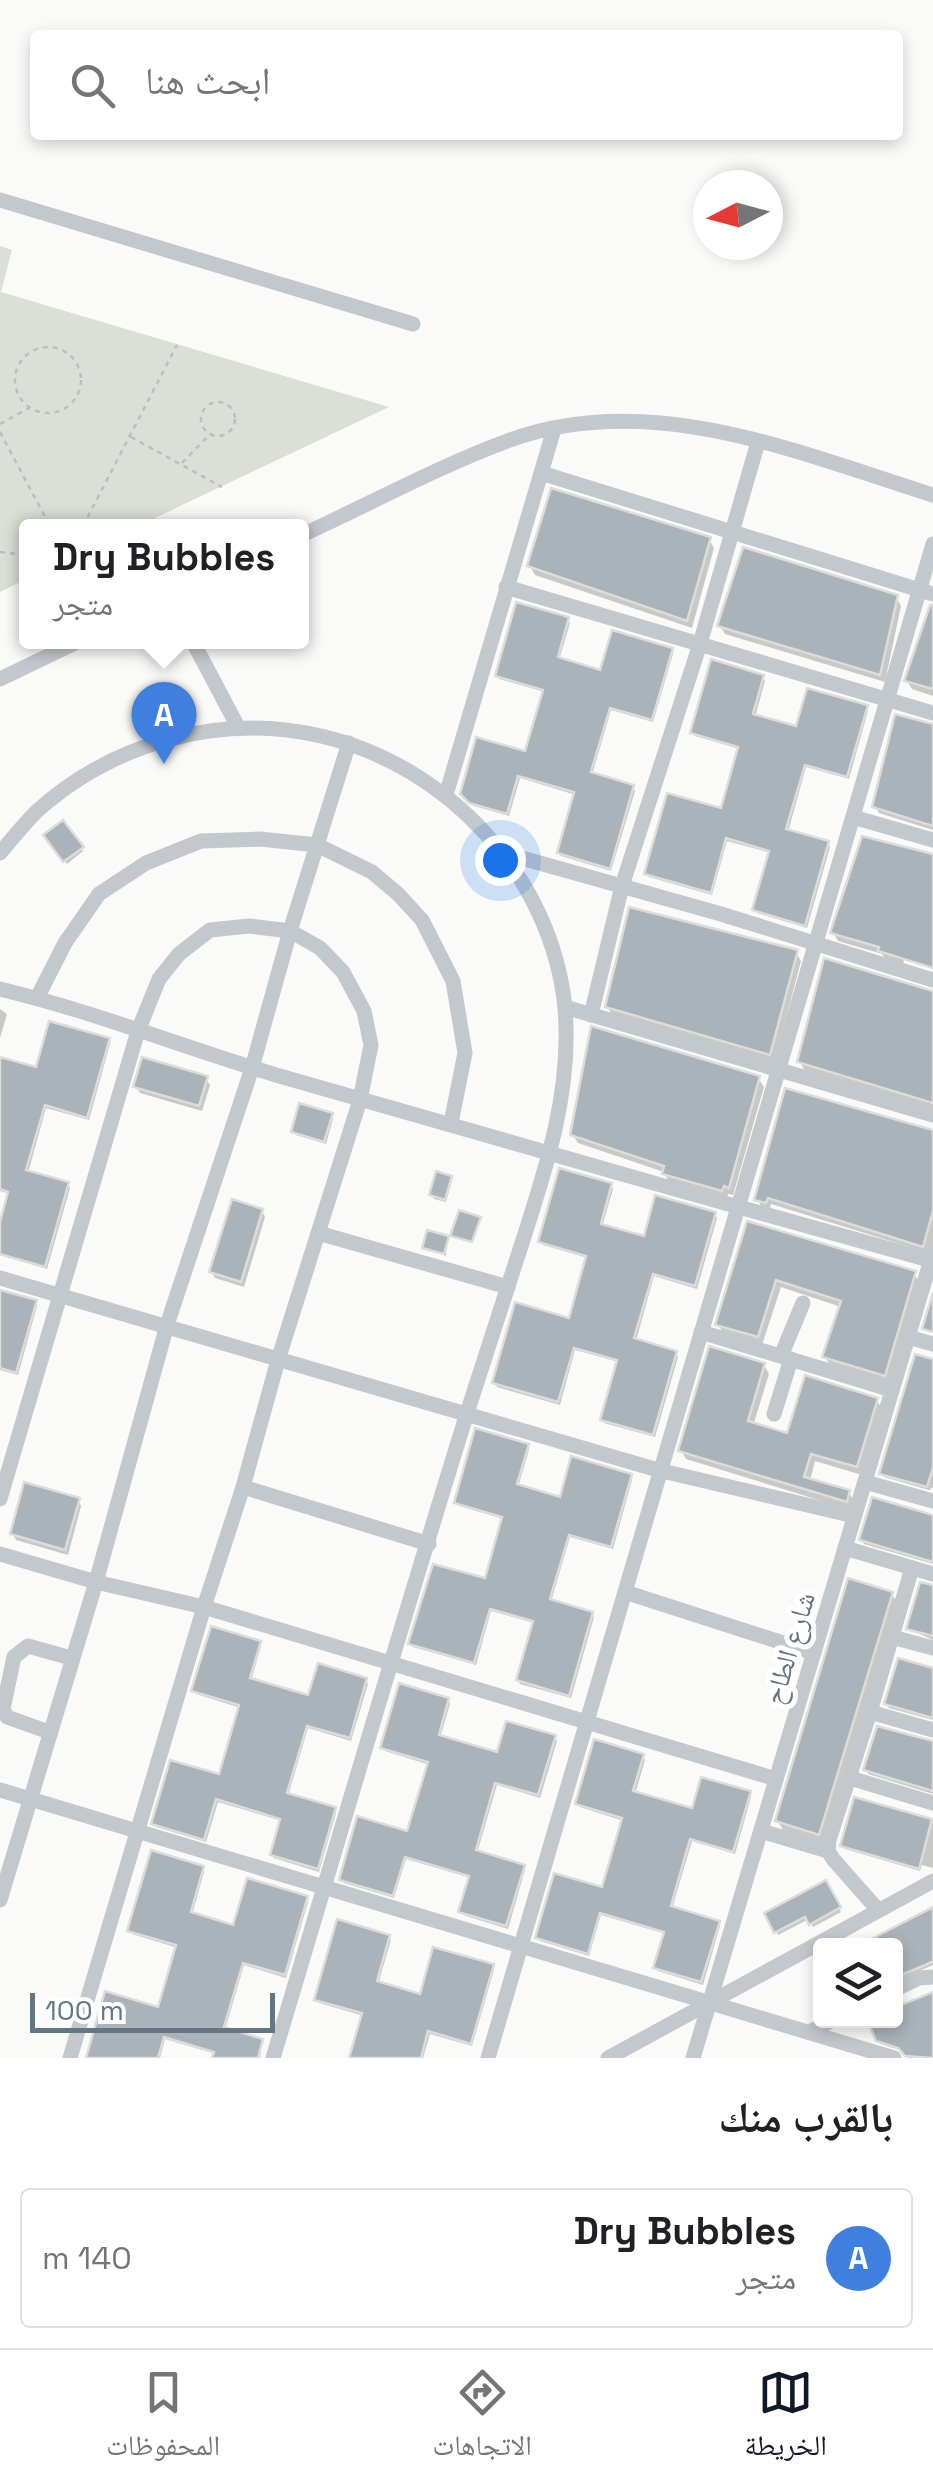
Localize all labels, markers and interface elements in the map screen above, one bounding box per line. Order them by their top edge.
search box [30,30,903,140]
text: ابحث هنا [145,57,271,105]
icon: search [65,58,120,113]
north arrow [693,170,783,260]
popup [19,519,309,649]
text: Dry Bubbles [53,533,275,581]
text: متجر [53,584,113,624]
pin: A [132,682,196,764]
your location [475,835,526,886]
street label: شارع الطاح [755,1587,823,1709]
map controls [813,1938,903,2028]
button: layers [813,1938,903,2028]
scale bar [30,1988,275,2032]
text: 100 m [45,1992,124,2028]
text: بالقرب منك [718,2091,893,2144]
text: Dry Bubbles [574,2207,796,2255]
text: 140 m [42,2238,132,2278]
text: A [848,2238,869,2278]
text: متجر [736,2258,796,2298]
tab: المحفوظات [106,2365,220,2473]
tab: الاتجاهات [433,2365,532,2473]
tab: الخريطة [744,2365,827,2473]

